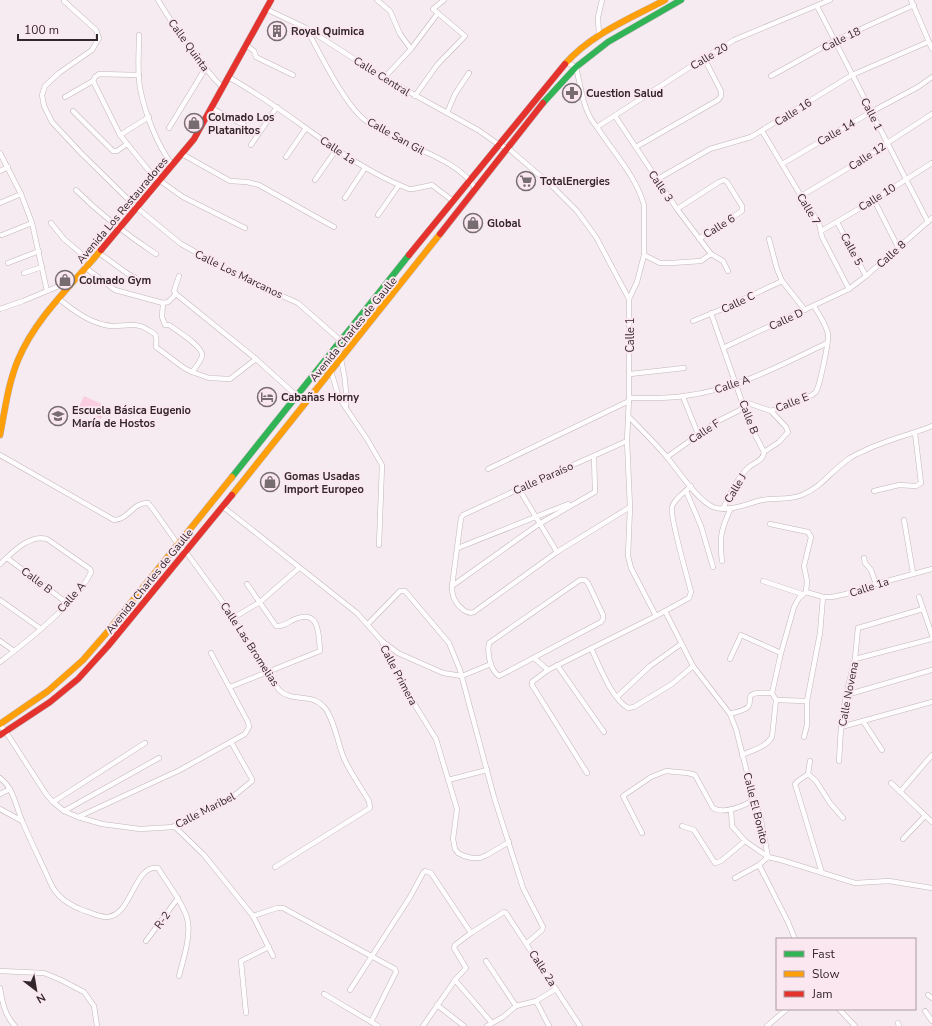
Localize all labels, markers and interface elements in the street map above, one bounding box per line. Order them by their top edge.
scale bar [18,16,97,42]
street label: Calle Quinta [165,16,213,75]
building icon: Royal Quimica [266,20,288,42]
text: 100 m [24,22,59,38]
street label: Calle 18 [819,23,863,55]
place label: Royal Quimica [291,24,364,39]
street label: Calle 20 [688,39,731,74]
street label: Calle Central [351,53,414,100]
pharmacy icon: Cuestion Salud [561,82,583,104]
place label: Cuestion Salud [586,86,663,101]
street label: Calle 16 [772,95,815,130]
street label: Calle 1 [857,95,886,133]
place label: Colmado Los Platanitos [208,110,274,138]
shop icon: Colmado Los Platanitos [183,112,205,134]
street label: Calle San Gil [364,114,428,159]
street label: Calle 14 [815,115,858,149]
street label: Calle 1a [317,133,359,168]
street label: Calle 12 [846,139,889,174]
street label: Avenida Los Restauradores [73,154,171,267]
street label: Calle 3 [645,168,677,205]
supermarket icon: TotalEnergies [515,170,537,192]
place label: TotalEnergies [540,174,610,189]
street label: Calle 10 [856,180,899,215]
street label: Calle 7 [793,190,824,228]
street label: Calle 6 [701,211,738,242]
shop icon: Global [462,212,484,234]
place label: Global [487,216,522,231]
street label: Calle 5 [837,230,867,268]
street label: Calle 8 [873,237,910,272]
street label: Calle Los Marcanos [192,247,285,302]
shop icon: Colmado Gym [54,269,76,291]
place label: Colmado Gym [79,273,151,288]
street label: Avenida Charles de Gaulle [306,274,401,385]
street label: Calle C [719,288,758,317]
street label: Calle D [767,305,806,334]
street label: Calle 1 [623,318,638,352]
street label: Calle A [713,372,752,397]
hotel icon: Cabañas Horny [256,386,278,408]
street label: Calle E [773,389,811,416]
place label: Cabañas Horny [281,390,359,405]
street label: Calle B [735,398,762,436]
place label: Escuela Básica Eugenio María de Hostos [72,403,191,431]
school or university icon: Escuela Básica Eugenio María de Hostos [47,405,69,427]
street label: Calle F [686,416,723,447]
street label: Calle Paraíso [511,459,576,498]
place label: Gomas Usadas Import Europeo [284,469,364,497]
shop icon: Gomas Usadas Import Europeo [259,471,281,493]
street label: Calle J [721,471,750,506]
street label: Avenida Charles de Gaulle [102,526,197,637]
street label: Calle B [18,564,55,597]
street label: Calle 1a [848,574,891,601]
street label: Calle A [54,579,89,616]
street label: Calle Las Bromelias [217,599,282,689]
street label: Calle Primera [376,642,421,708]
street label: Calle Novena [835,660,862,728]
street label: Calle El Bonito [739,771,772,845]
street label: Calle Maribel [173,789,238,832]
street label: R-2 [151,908,174,932]
legend [776,938,916,1010]
text: Fast [812,946,835,962]
street label: Calle 2a [525,947,560,990]
text: Slow [812,966,840,982]
north arrow [16,970,56,1010]
text: Jam [811,986,833,1002]
text: N [34,990,48,1007]

